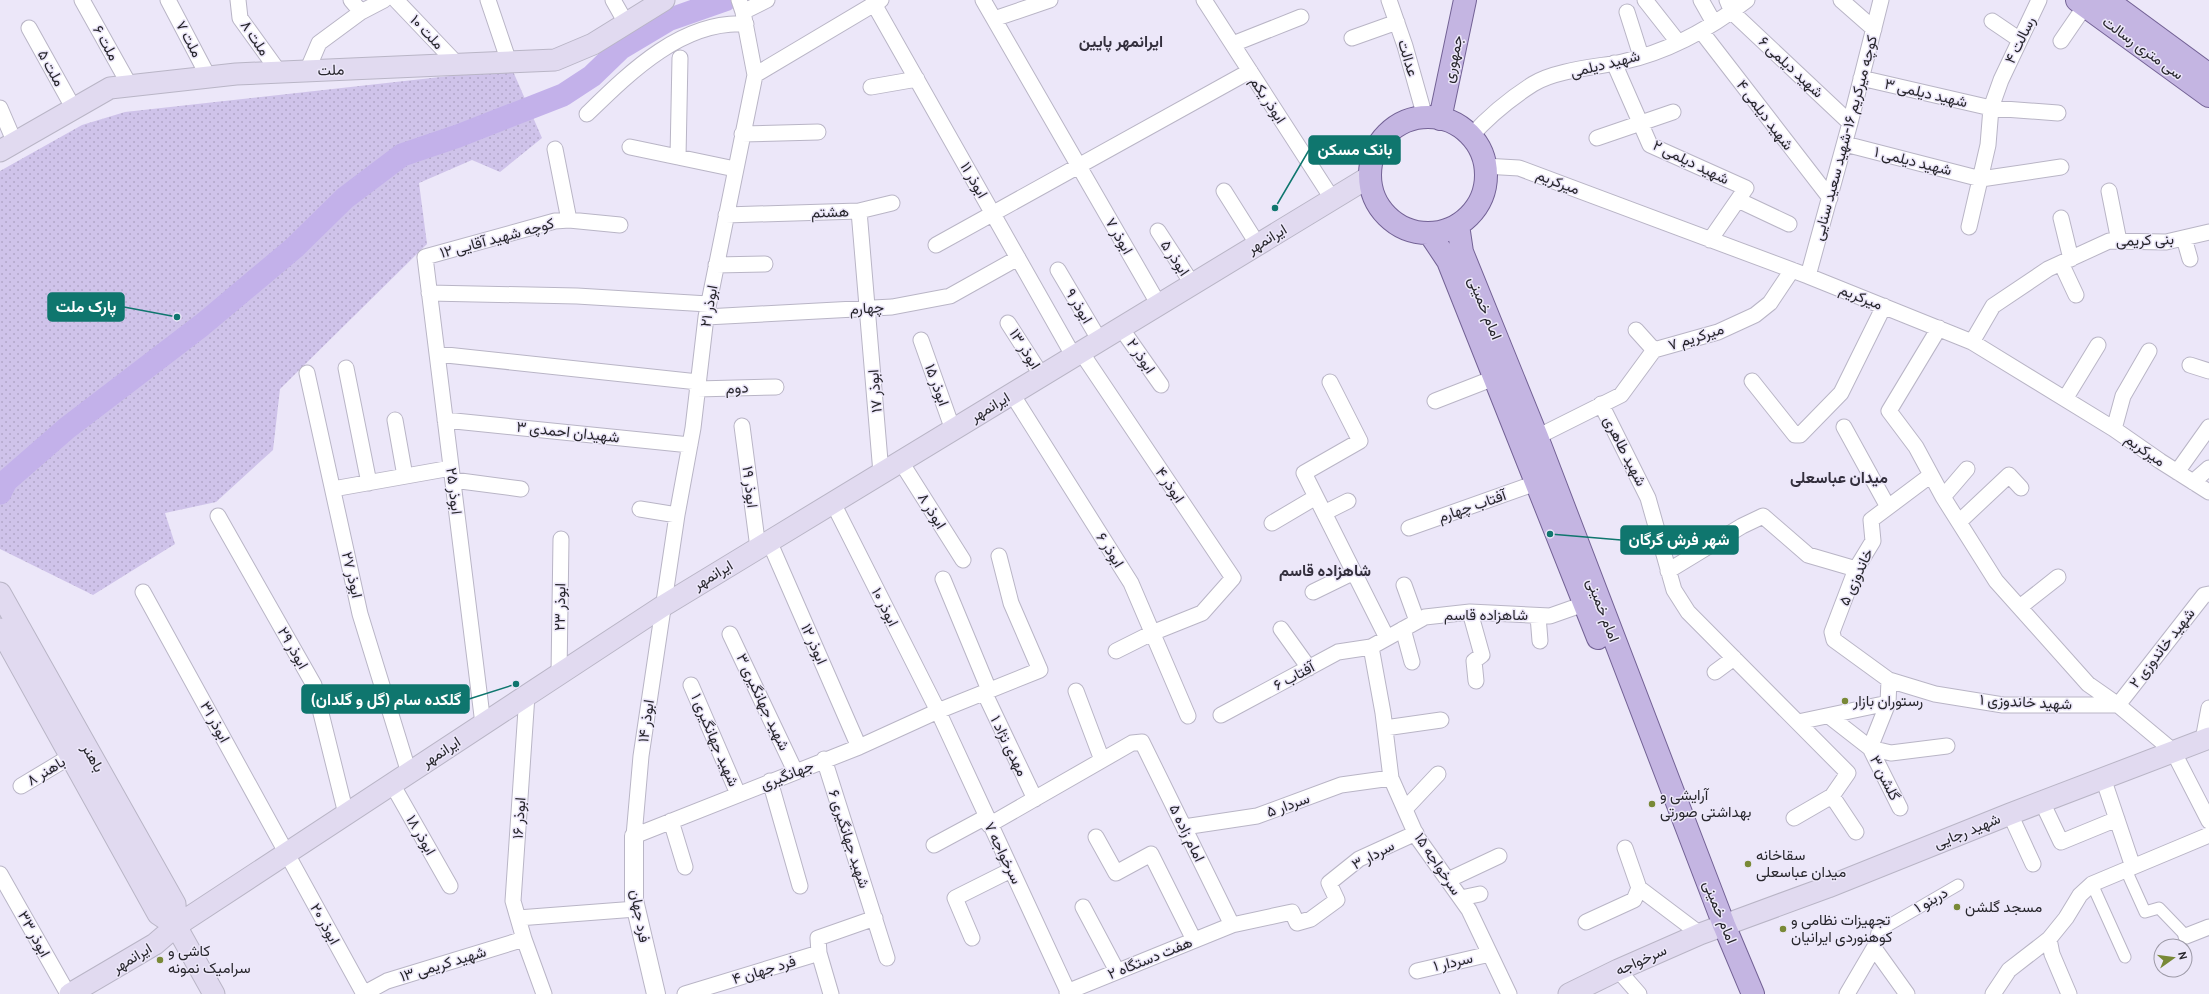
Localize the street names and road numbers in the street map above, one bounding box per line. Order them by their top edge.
street label: ملت ۱۰ [406,11,448,53]
street label: سی متری رسالت [2098,12,2187,84]
street label: ۴ رسالت [2001,14,2039,66]
street label: ۸ ملت [237,17,273,59]
street label: ۷ ملت [172,18,206,60]
street label: ۶ ملت [89,22,123,64]
street label: ۶ شهید دیلمی [1754,32,1827,102]
street label: جمهوری [1439,33,1468,85]
street label: کوچه میرکریم ۱۶-شهید سعید سنایی [1809,33,1882,243]
street label: عدالت [1394,37,1422,79]
street label: ۵ ملت [34,47,68,89]
street label: شهید دیلمی [1568,47,1642,82]
street label: ملت [317,61,345,79]
street label: ابوذر یکم [1245,73,1290,127]
street label: شهید دیلمی ۳ [1883,75,1969,112]
street label: ۴ شهید دیلمی [1732,76,1797,154]
street label: ۲ شهید دیلمی [1650,136,1732,189]
street label: شهید دیلمی ۱ [1872,143,1954,180]
street label: ابوذر ۱۱ [956,159,992,201]
street label: میرکریم [1533,166,1582,199]
street label: هشتم [811,202,849,223]
street label: کوچه شهید آقایی ۱۲ [438,214,557,263]
street label: ۷ ابوذر [1101,215,1137,257]
street label: ایرانمهر [1243,220,1290,258]
street label: بنی کریمی [2116,230,2174,251]
street label: ۵ ابوذر [1157,237,1193,279]
street label: امام خمینی [1463,274,1506,343]
street label: میرکریم [1836,280,1885,315]
street label: ۲۱ ابوذر [696,284,722,328]
street label: ۹ ابوذر [1062,285,1096,327]
street label: چهارم [849,298,885,319]
street label: ۷ میرکریم [1666,320,1726,355]
street label: ۱۳ ابوذر [1006,325,1044,373]
street label: ۲ ابوذر [1123,335,1159,377]
street label: ۱۵ ابوذر [921,362,953,408]
street label: ۱۷ ابوذر [864,369,886,413]
street label: دوم [725,379,749,398]
street label: ایرانمهر [966,388,1013,426]
street label: شهید طاهری [1599,413,1650,490]
street label: شهیدان احمدی ۳ [515,418,621,447]
street label: میرکریم [2121,430,2169,471]
street label: ابوذر ۴ [1152,464,1188,506]
street label: ابوذر ۱۹ [739,465,761,509]
street label: ابوذر ۲۵ [442,467,466,515]
street label: آفتاب چهارم [1436,485,1510,527]
street label: ۸ ابوذر [914,490,950,532]
street label: ابوذر ۶ [1092,529,1128,571]
street label: خاندوزی ۵ [1835,546,1878,609]
street label: ابوذر ۲۷ [338,550,366,600]
street label: ایرانمهر [689,556,736,594]
street label: امام خمینی [1582,576,1623,645]
street label: ۲۳ ابوذر [551,583,569,631]
street label: ابوذر ۱۰ [868,585,902,629]
street label: ۲ شهید خاندوزی [2125,605,2200,692]
street label: شاهزاده قاسم [1444,606,1528,625]
street label: ابوذر ۱۲ [797,621,831,667]
street label: ابوذر ۲۹ [274,624,312,672]
street label: ۳ شهید جهانگیری [732,651,793,754]
street label: آفتاب ۶ [1270,657,1319,694]
street label: شهید جهانگیری ۱ [686,691,743,790]
street label: ۱ شهید خاندوزی [1979,691,2073,714]
street label: ابوذر ۳۱ [196,698,234,746]
street label: ۱۴ ابوذر [634,698,658,744]
street label: ۱ مهدی نژاد [986,713,1031,780]
street label: ایرانمهر [417,733,464,772]
street label: باهنر [77,740,108,775]
street label: ۳ گلشن [1865,752,1904,804]
street label: ۸ باهنر [23,753,69,789]
street label: جهانگیری [758,756,817,795]
street label: ۶ شهید جهانگیری [824,787,873,891]
street label: ۵ سردار [1264,789,1312,821]
street label: ۱۶ ابوذر [509,796,529,840]
street label: ۵ امام زاده [1164,801,1209,865]
street label: شهید رجایی [1931,809,2004,853]
street label: ابوذر ۱۸ [402,812,440,858]
street label: سرخواجه ۷ [980,819,1026,887]
street label: سرخواجه ۱۵ [1411,830,1465,899]
street label: ۳ سردار [1349,836,1397,874]
street label: امام خمینی [1698,878,1741,947]
street label: ۱ دربنو [1911,883,1951,917]
street label: فرد جهان [626,888,654,944]
street label: ابوذر ۲۰ [306,900,344,948]
street label: ابوذر ۳۳ [14,908,54,960]
street label: هفت دستگاه ۲ [1105,933,1195,983]
street label: ایرانمهر [108,939,155,977]
street label: سرخواجه [1612,941,1670,979]
street label: ۱۳ شهید کریمی [398,942,489,987]
street label: ۱ سردار [1432,949,1475,975]
street label: ۴ فرد جهان [730,952,798,988]

